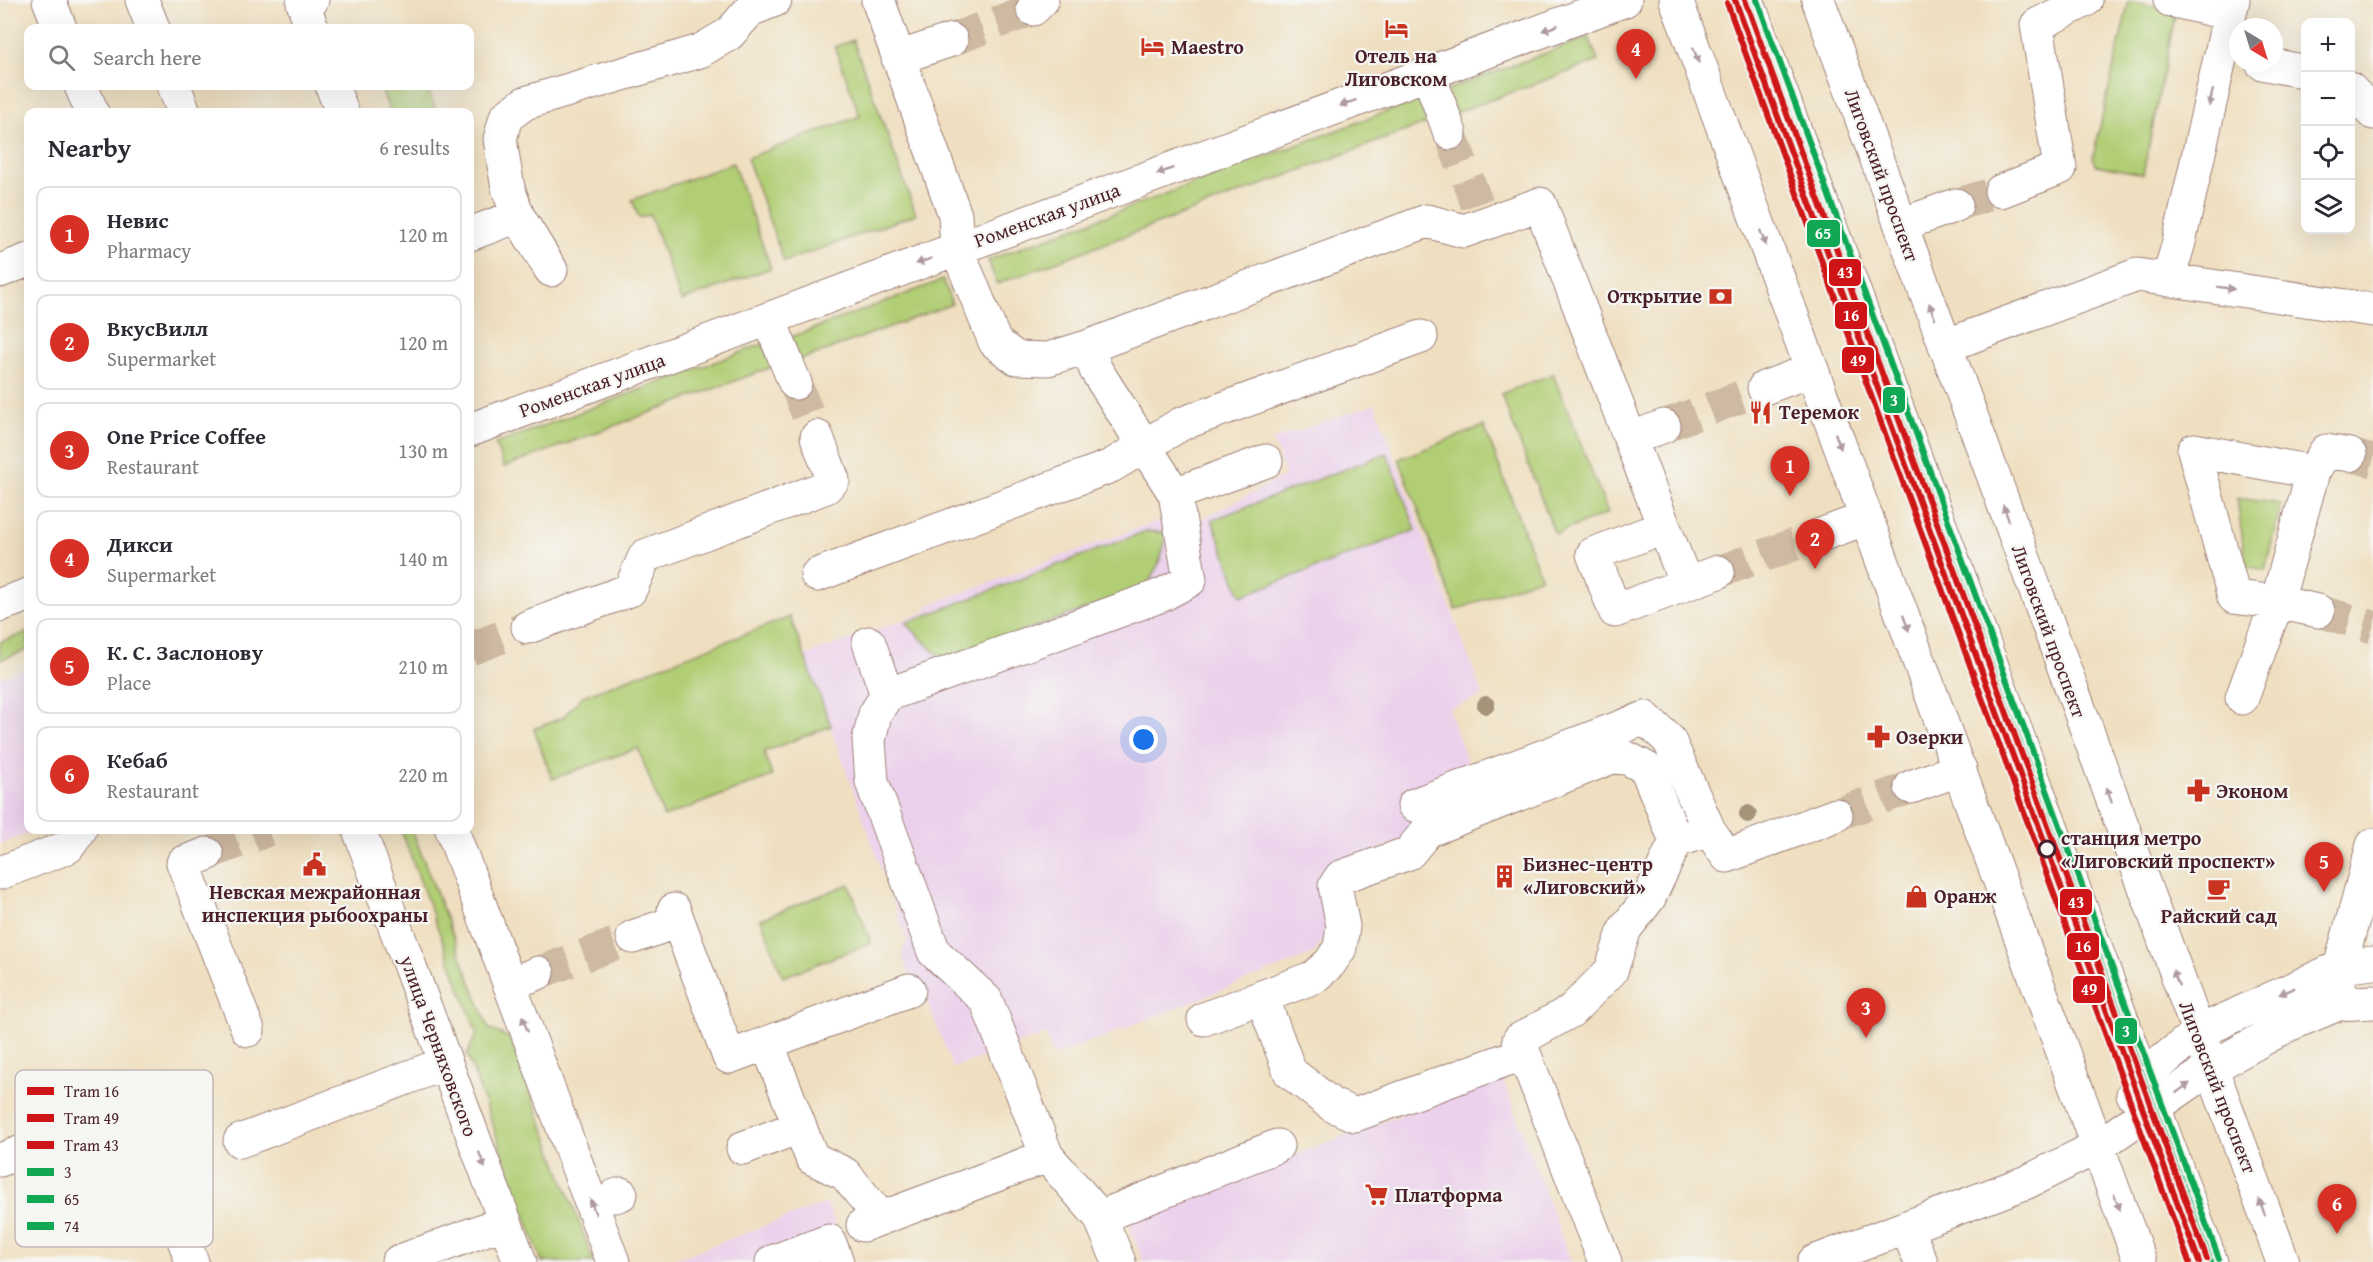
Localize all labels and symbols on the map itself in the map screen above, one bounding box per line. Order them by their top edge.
hotel icon: Отель на Лиговском [1383,16,1409,42]
north arrow [2229,18,2283,72]
one-way arrow [1541,23,1559,33]
pin: 4 [1616,29,1656,79]
place label: Maestro [1171,32,1244,61]
hotel icon: Maestro [1140,34,1166,60]
place label: Отель на Лиговском [1345,41,1447,93]
one-way arrow [1692,46,1701,64]
street label: Лиговский проспект [1838,84,1927,266]
one-way arrow [2206,89,2216,107]
one-way arrow [1339,99,1357,108]
one-way arrow [1156,167,1174,177]
street label: Роменская улица [970,174,1124,254]
line badge: 65 [1806,219,1841,248]
text: 65 [1815,221,1831,245]
one-way arrow [1759,229,1769,247]
one-way arrow [914,257,932,267]
line badge: 43 [1828,258,1862,287]
text: 43 [1837,260,1853,284]
place label: Открытие [1607,281,1702,310]
bank icon: Открытие [1707,283,1733,309]
one-way arrow [2216,284,2235,293]
line badge: 16 [1834,301,1868,330]
one-way arrow [1926,302,1936,320]
text: 16 [1843,303,1859,327]
street label: Роменская улица [515,344,669,424]
line badge: 49 [1841,346,1875,374]
text: 49 [1850,348,1866,372]
line badge: 3 [1882,386,1906,414]
text: 3 [1890,388,1898,412]
place label: Теремок [1779,397,1860,426]
restaurant icon: Теремок [1748,399,1774,425]
one-way arrow [1833,432,1843,450]
pin: 1 [1770,446,1810,496]
one-way arrow [2001,504,2011,522]
pin: 2 [1796,520,1834,569]
street label: Лиговский проспект [2005,540,2094,722]
one-way arrow [1901,615,1911,633]
place label: Озерки [1896,722,1964,751]
pharmacy icon: Озерки [1865,724,1891,750]
your location [1129,725,1158,754]
place label: Эконом [2216,776,2288,805]
pharmacy icon: Эконом [2185,778,2211,804]
one-way arrow [2104,786,2114,804]
place label: станция метро «Лиговский проспект» [2061,823,2275,875]
marker: станция метро «Лиговский проспект» [2038,840,2056,858]
pin: 5 [2304,842,2344,892]
place label: Бизнес-центр «Лиговский» [1523,849,1653,901]
public building icon: Невская межрайонная инспекция рыбоохраны [302,852,328,878]
building icon: Бизнес-центр «Лиговский» [1492,863,1518,889]
cafe icon: Райский сад [2206,876,2232,902]
place label: Невская межрайонная инспекция рыбоохраны [202,877,429,929]
place label: Оранж [1934,881,1996,910]
shop icon: Оранж [1903,883,1929,909]
line badge: 43 [2059,888,2093,916]
text: 43 [2068,890,2084,914]
place label: Райский сад [2161,901,2277,930]
line badge: 16 [2066,932,2100,961]
text: 16 [2075,934,2091,958]
street label: улица Черняховского [393,950,486,1140]
one-way arrow [2171,969,2181,987]
line badge: 49 [2072,975,2106,1004]
text: 49 [2081,977,2097,1001]
one-way arrow [2277,986,2295,996]
pin: 3 [1846,988,1886,1038]
street label: Лиговский проспект [2172,996,2265,1178]
one-way arrow [519,1015,529,1033]
line badge: 3 [2114,1017,2138,1045]
text: 3 [2122,1019,2130,1043]
legend [15,1070,213,1247]
text: Tram 16 [64,1079,119,1103]
one-way arrow [2175,1083,2191,1095]
text: Tram 49 [64,1106,119,1130]
text: Tram 43 [64,1133,119,1157]
one-way arrow [478,1151,487,1169]
text: 3 [64,1160,72,1184]
place label: Платформа [1395,1180,1503,1209]
supermarket icon: Платформа [1364,1182,1390,1208]
pin: 6 [2318,1184,2356,1234]
text: 65 [64,1187,79,1211]
one-way arrow [2113,1193,2122,1211]
one-way arrow [587,1198,597,1216]
one-way arrow [2257,1198,2267,1216]
text: 74 [64,1214,80,1238]

